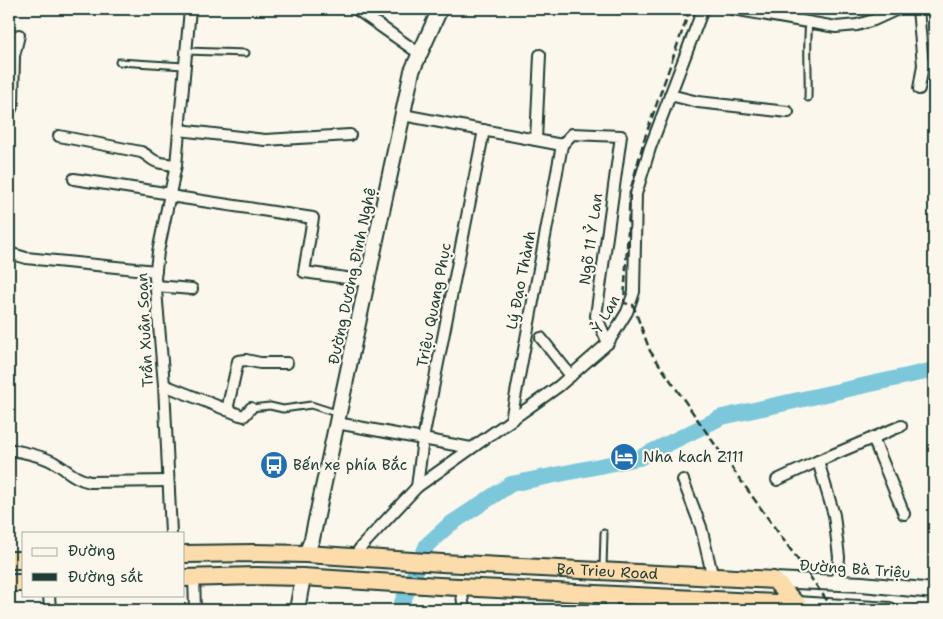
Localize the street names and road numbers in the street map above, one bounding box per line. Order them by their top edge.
street label: Đường Dương Đình Nghệ [323,186,381,366]
street label: Ngõ 11 Ỷ Lan [573,192,607,286]
street label: Lý Đạo Thành [502,229,540,331]
street label: Triệu Quang Phục [412,241,456,369]
street label: Trần Xuân Soạn [132,272,158,388]
street label: Ỷ Lan [586,290,625,337]
street label: Đường Bà Triệu [799,555,911,583]
street label: Ba Trieu Road [556,559,659,584]

